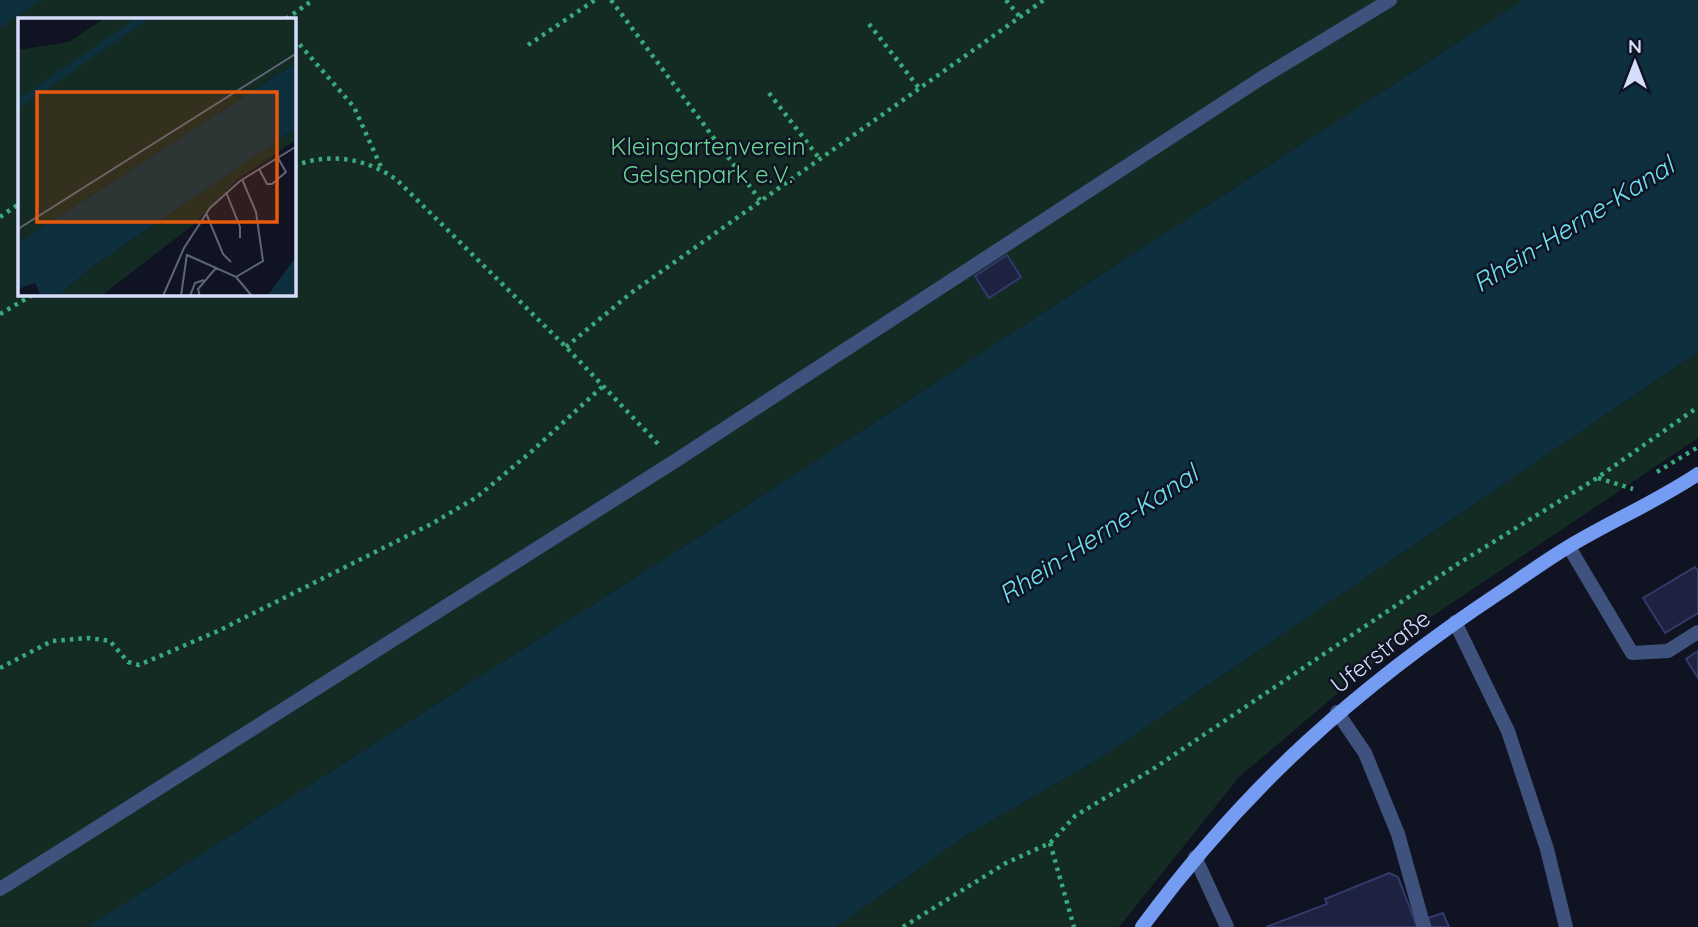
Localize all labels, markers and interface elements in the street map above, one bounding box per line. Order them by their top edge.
inset map [18,18,296,296]
north arrow [1600,28,1670,98]
text: N [1628,34,1642,58]
park label: Kleingartenverein Gelsenpark e.V. [610,131,806,189]
water label: Rhein-Herne-Kanal [1466,147,1682,299]
water label: Rhein-Herne-Kanal [992,456,1206,611]
street label: Uferstraße [1324,603,1436,699]

